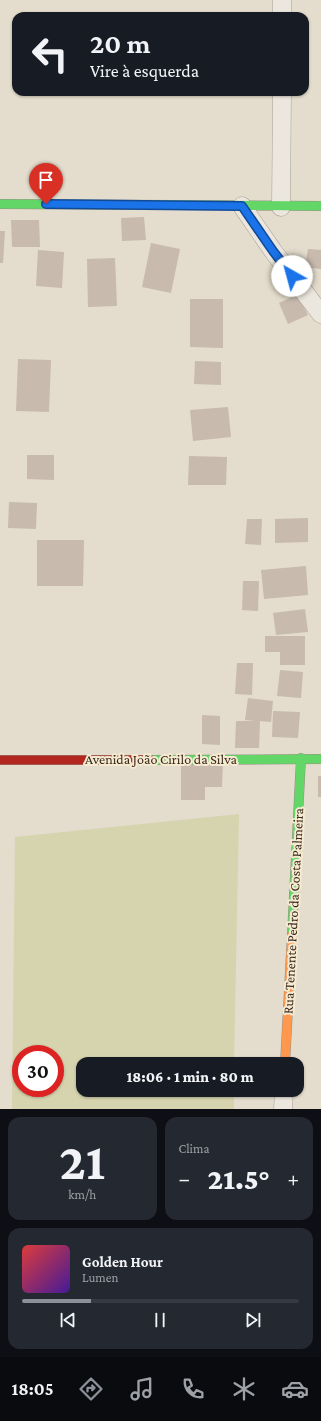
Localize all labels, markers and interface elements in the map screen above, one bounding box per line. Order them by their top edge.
icon: left [24,28,76,80]
text: 20 m [90,28,150,59]
text: Vire à esquerda [90,61,199,81]
pin [29,163,63,204]
icon: arrive [35,169,57,191]
position arrow [271,255,313,297]
street label: Avenida João Cirilo da Silva [85,751,237,767]
street label: Rua Tenente Pedro da Costa Palmeira [280,807,306,1014]
speed limit sign: 30 [12,1045,64,1097]
text: 18:06 · 1 min · 80 m [126,1069,254,1085]
text: 21 [59,1132,105,1190]
text: Clima [179,1141,209,1156]
text: 21.5° [207,1162,270,1195]
text: − [179,1166,190,1191]
text: + [287,1166,299,1191]
text: km/h [68,1187,96,1202]
text: Golden Hour [82,1254,163,1270]
text: Lumen [82,1270,118,1285]
icon: previous [57,1309,79,1331]
icon: pause [149,1309,171,1331]
icon: next [242,1309,264,1331]
icon: directions [77,1375,105,1403]
icon: music [128,1375,156,1403]
icon: phone [179,1375,207,1403]
icon: climate [230,1375,258,1403]
icon: car [281,1375,309,1403]
text: 18:05 [12,1379,54,1399]

